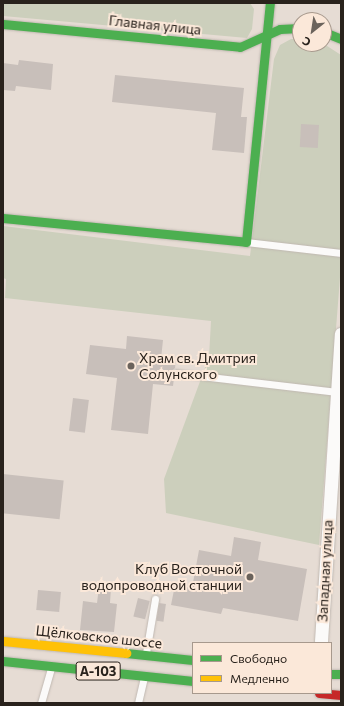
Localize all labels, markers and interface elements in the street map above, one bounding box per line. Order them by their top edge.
street label: Главная улица [108,12,202,38]
north arrow [292,12,332,52]
text: С [300,34,313,49]
place label: Храм св. Дмитрия Солунского [139,350,256,382]
marker: Храм св. Дмитрия Солунского [126,361,136,371]
street label: Западная улица [314,519,336,623]
place label: Клуб Восточной водопроводной станции [81,561,242,594]
marker: Клуб Восточной водопроводной станции [245,572,255,582]
street label: Щёлковское шоссе [35,622,163,652]
legend [192,642,332,694]
text: Свободно [230,651,287,665]
road number: А-103 [75,660,121,682]
text: Медленно [230,671,289,685]

